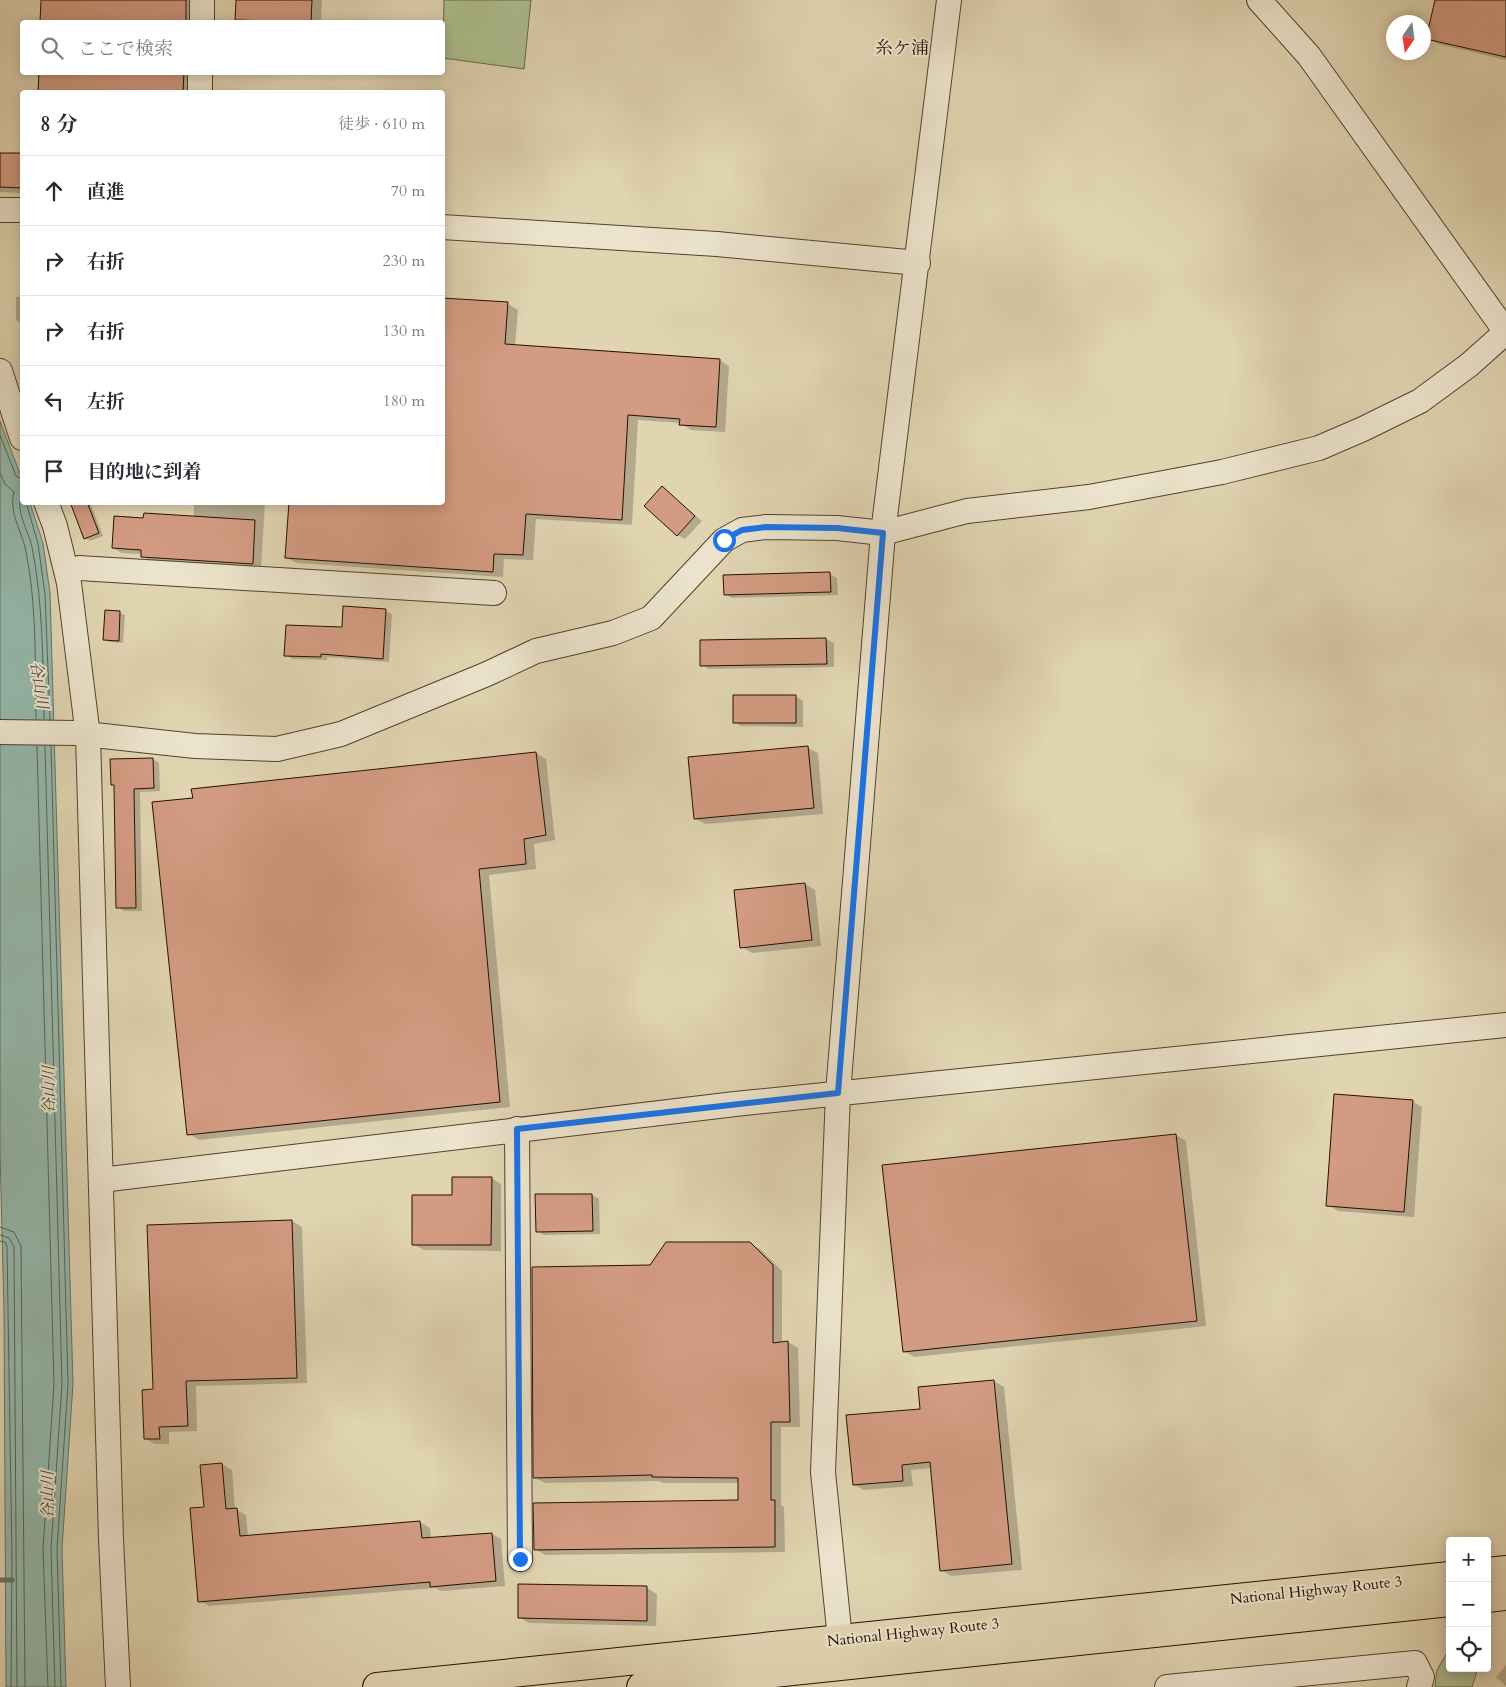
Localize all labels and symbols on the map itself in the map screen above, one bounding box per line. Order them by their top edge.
north arrow [1386,15,1431,60]
district label: 糸ケ浦 [875,36,929,61]
route start [713,529,736,552]
water label: 谷山川 [25,660,54,712]
water label: 谷山川 [38,1064,60,1114]
water label: 谷山川 [37,1469,59,1519]
route end [509,1548,532,1571]
street label: National Highway Route 3 [1229,1571,1403,1609]
street label: National Highway Route 3 [826,1613,1000,1651]

